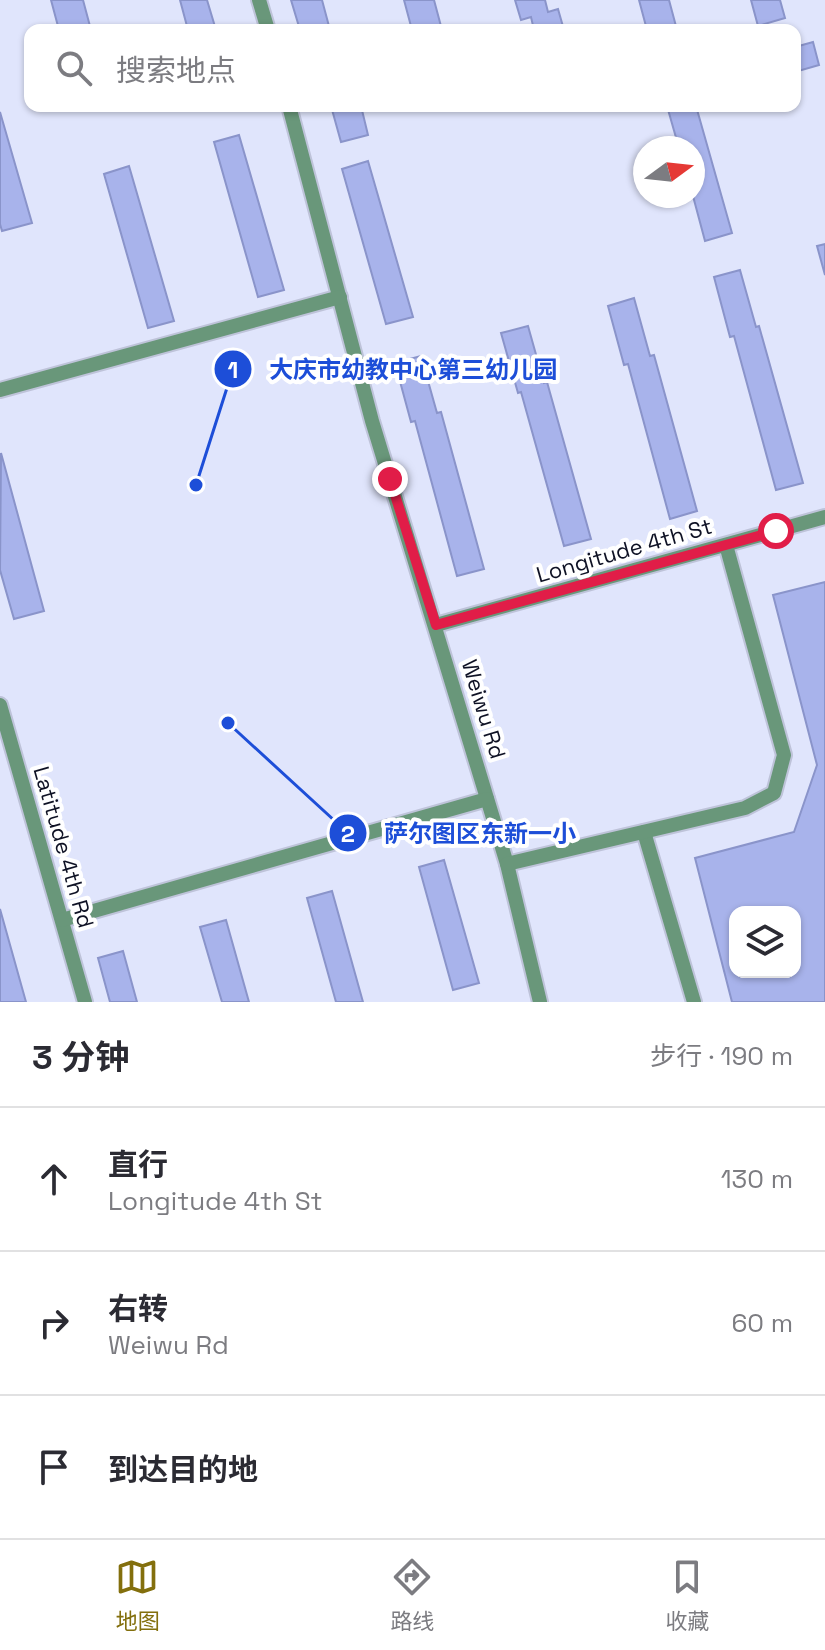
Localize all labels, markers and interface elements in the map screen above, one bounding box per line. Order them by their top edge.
search box [24,24,801,112]
icon: search [52,46,96,90]
text: 搜索地点 [116,51,236,90]
north arrow [633,136,705,208]
callout: 大庆市幼教中心第三幼儿园 [213,345,573,393]
text: 1 [228,354,238,385]
text: 大庆市幼教中心第三幼儿园 [269,354,557,385]
route end [372,461,408,497]
street label: Longitude 4th St [533,512,715,588]
route start [758,513,794,549]
street label: Weiwu Rd [456,656,512,762]
street label: Latitude 4th Rd [28,763,100,931]
callout: 萨尔图区东新一小 [328,809,592,857]
text: 2 [341,818,355,849]
text: 萨尔图区东新一小 [384,818,576,849]
map controls [729,906,801,978]
button: layers [729,906,801,978]
text: 3 分钟 [32,1036,129,1079]
text: 步行 · 190 m [650,1039,793,1073]
text: 直行 [108,1145,168,1184]
icon: ahead [32,1157,76,1201]
text: 130 m [721,1162,793,1196]
text: Longitude 4th St [108,1184,323,1218]
text: 右转 [108,1289,168,1328]
icon: right [32,1301,76,1345]
text: 60 m [731,1306,793,1340]
text: Weiwu Rd [108,1328,229,1362]
icon: arrive [32,1445,76,1489]
text: 到达目的地 [108,1450,258,1489]
tab: 地图 [115,1555,160,1635]
tab: 路线 [390,1555,435,1635]
tab: 收藏 [665,1555,710,1635]

